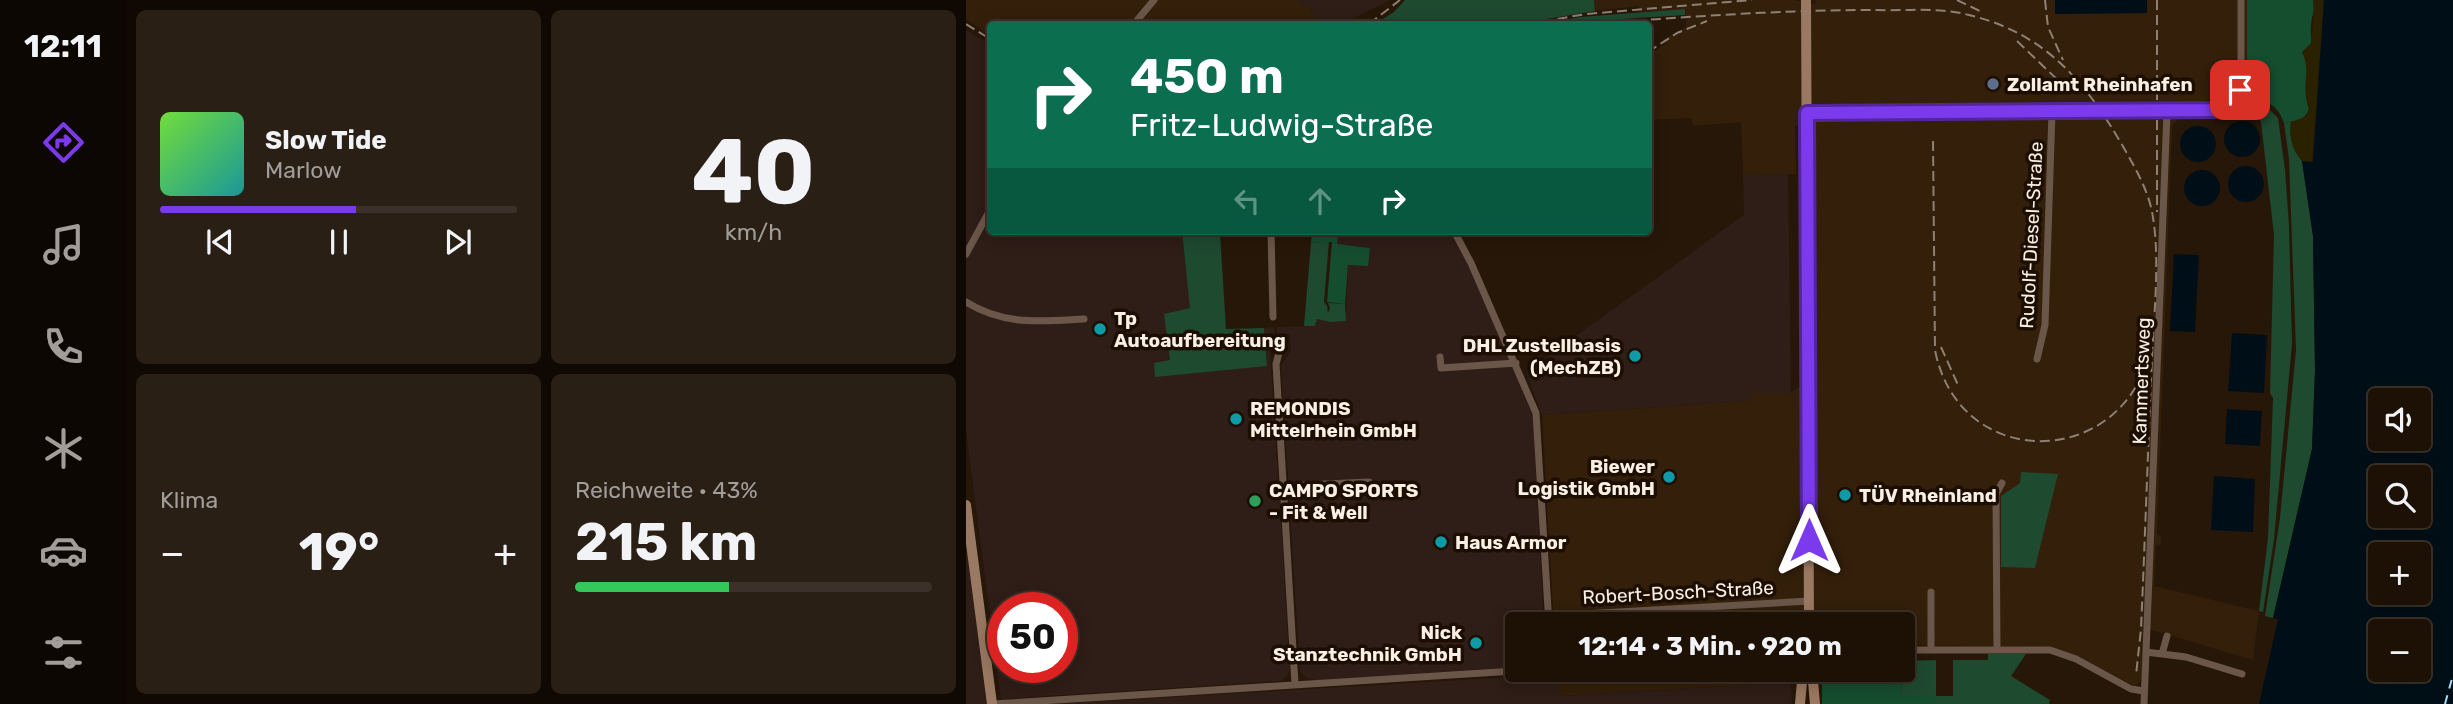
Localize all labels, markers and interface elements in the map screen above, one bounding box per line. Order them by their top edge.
text: 12:11 [24,27,102,65]
text: 450 m [1130,47,1284,105]
icon: right [1015,49,1106,140]
pin [2210,60,2270,120]
icon: arrive [2221,71,2259,109]
place label: Zollamt Rheinhafen [2007,73,2193,96]
marker: Zollamt Rheinhafen [1985,76,2001,92]
text: Fritz-Ludwig-Straße [1130,106,1433,144]
icon: directions [39,118,88,167]
text: 40 [691,118,816,226]
text: Slow Tide [265,125,387,156]
street label: Rudolf-Diesel-Straße [2015,141,2048,329]
text: Marlow [265,156,342,184]
icon: left [1228,182,1266,220]
icon: ahead [1301,182,1339,220]
icon: right [1374,182,1412,220]
text: km/h [725,218,782,246]
icon: music [39,220,88,269]
icon: previous [201,223,239,261]
icon: pause [320,223,358,261]
icon: next [439,223,477,261]
place label: Tp Autoaufbereitung [1114,307,1286,352]
street label: Kammertsweg [2128,317,2155,445]
marker: Tp Autoaufbereitung [1092,321,1108,337]
icon: phone [39,322,88,371]
place label: DHL Zustellbasis (MechZB) [1463,334,1621,379]
marker: DHL Zustellbasis (MechZB) [1627,348,1643,364]
map controls [2368,388,2431,682]
button: sound [2368,388,2431,451]
place label: REMONDIS Mittelrhein GmbH [1250,397,1417,442]
marker: REMONDIS Mittelrhein GmbH [1228,411,1244,427]
icon: climate [39,424,88,473]
place label: Biewer Logistik GmbH [1518,455,1655,500]
button: search [2368,465,2431,528]
marker: Biewer Logistik GmbH [1661,469,1677,485]
text: Reichweite · 43% [575,476,758,504]
place label: CAMPO SPORTS - Fit & Well [1269,479,1419,524]
place label: TÜV Rheinland [1859,484,1997,507]
text: Klima [160,486,218,514]
marker: TÜV Rheinland [1837,487,1853,503]
marker: CAMPO SPORTS - Fit & Well [1247,493,1263,509]
position arrow [1772,503,1846,577]
text: 215 km [575,511,757,573]
text: 19° [299,521,379,583]
icon: car [39,526,88,575]
text: − [160,530,185,576]
text: + [493,530,517,576]
place label: Haus Armor [1455,531,1567,554]
marker: Haus Armor [1433,534,1449,550]
button: + [2368,542,2431,605]
street label: Robert-Bosch-Straße [1582,576,1774,609]
speed limit sign: 50 [987,592,1078,683]
button: − [2368,619,2431,682]
place label: Nick Stanztechnik GmbH [1273,621,1462,666]
icon: filters [39,628,88,677]
text: 12:14 · 3 Min. · 920 m [1578,631,1842,662]
marker: Nick Stanztechnik GmbH [1468,635,1484,651]

